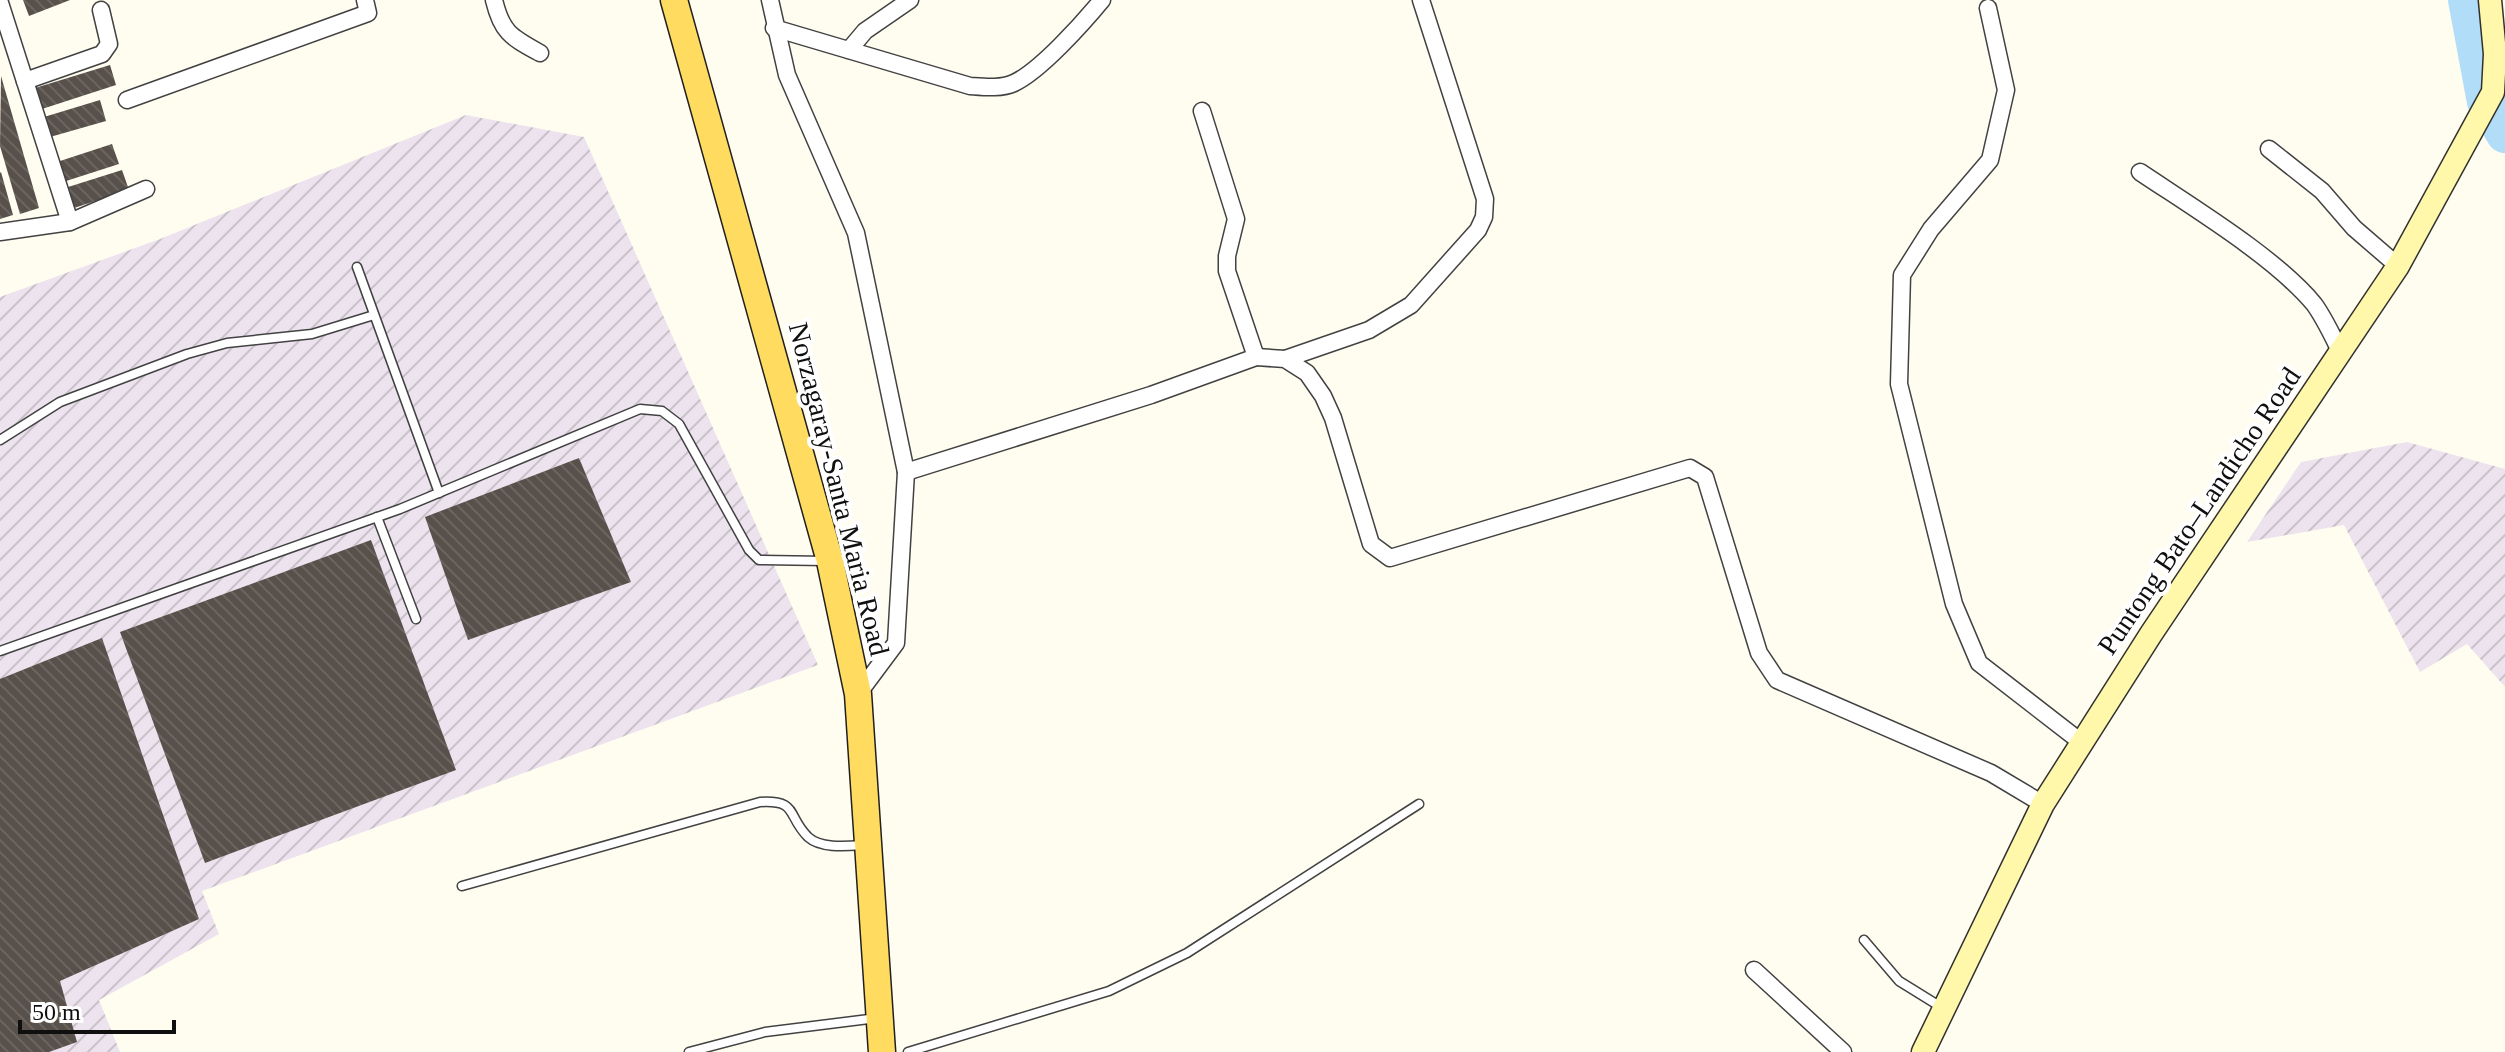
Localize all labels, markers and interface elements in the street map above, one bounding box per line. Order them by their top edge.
street label: Norzagaray-Santa Maria Road [783,319,895,659]
street label: Puntong Bato–Landicho Road [2091,362,2307,660]
scale bar [20,984,174,1034]
text: 50 m [32,999,81,1025]

